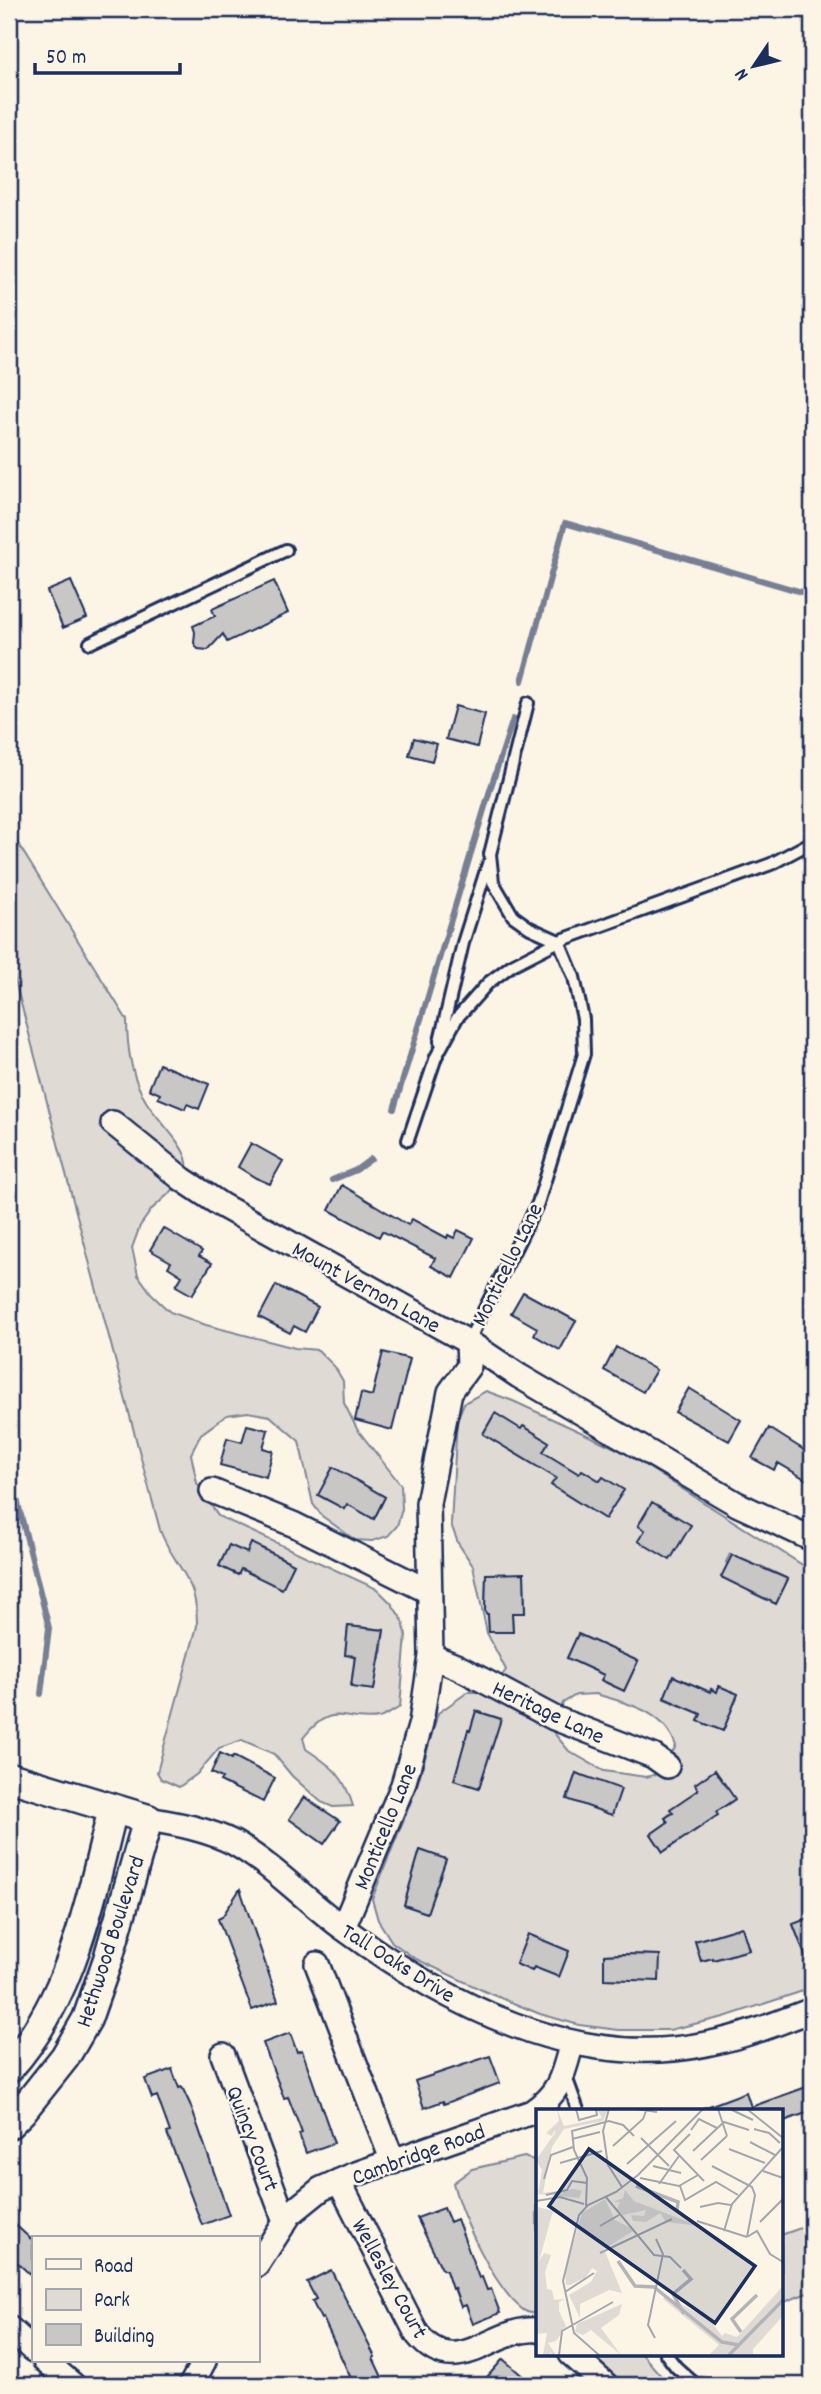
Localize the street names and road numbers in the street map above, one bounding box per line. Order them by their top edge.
street label: Monticello Lane [465,1198,553,1333]
street label: Mount Vernon Lane [285,1235,446,1344]
street label: Heritage Lane [486,1674,609,1755]
street label: Monticello Lane [347,1759,428,1896]
street label: Hethwood Boulevard [69,1852,156,2032]
street label: Tall Oaks Drive [334,1917,461,2013]
street label: Quincy Court [216,2082,286,2197]
street label: Cambridge Road [348,2117,491,2196]
street label: Wellesley Court [341,2214,435,2346]

